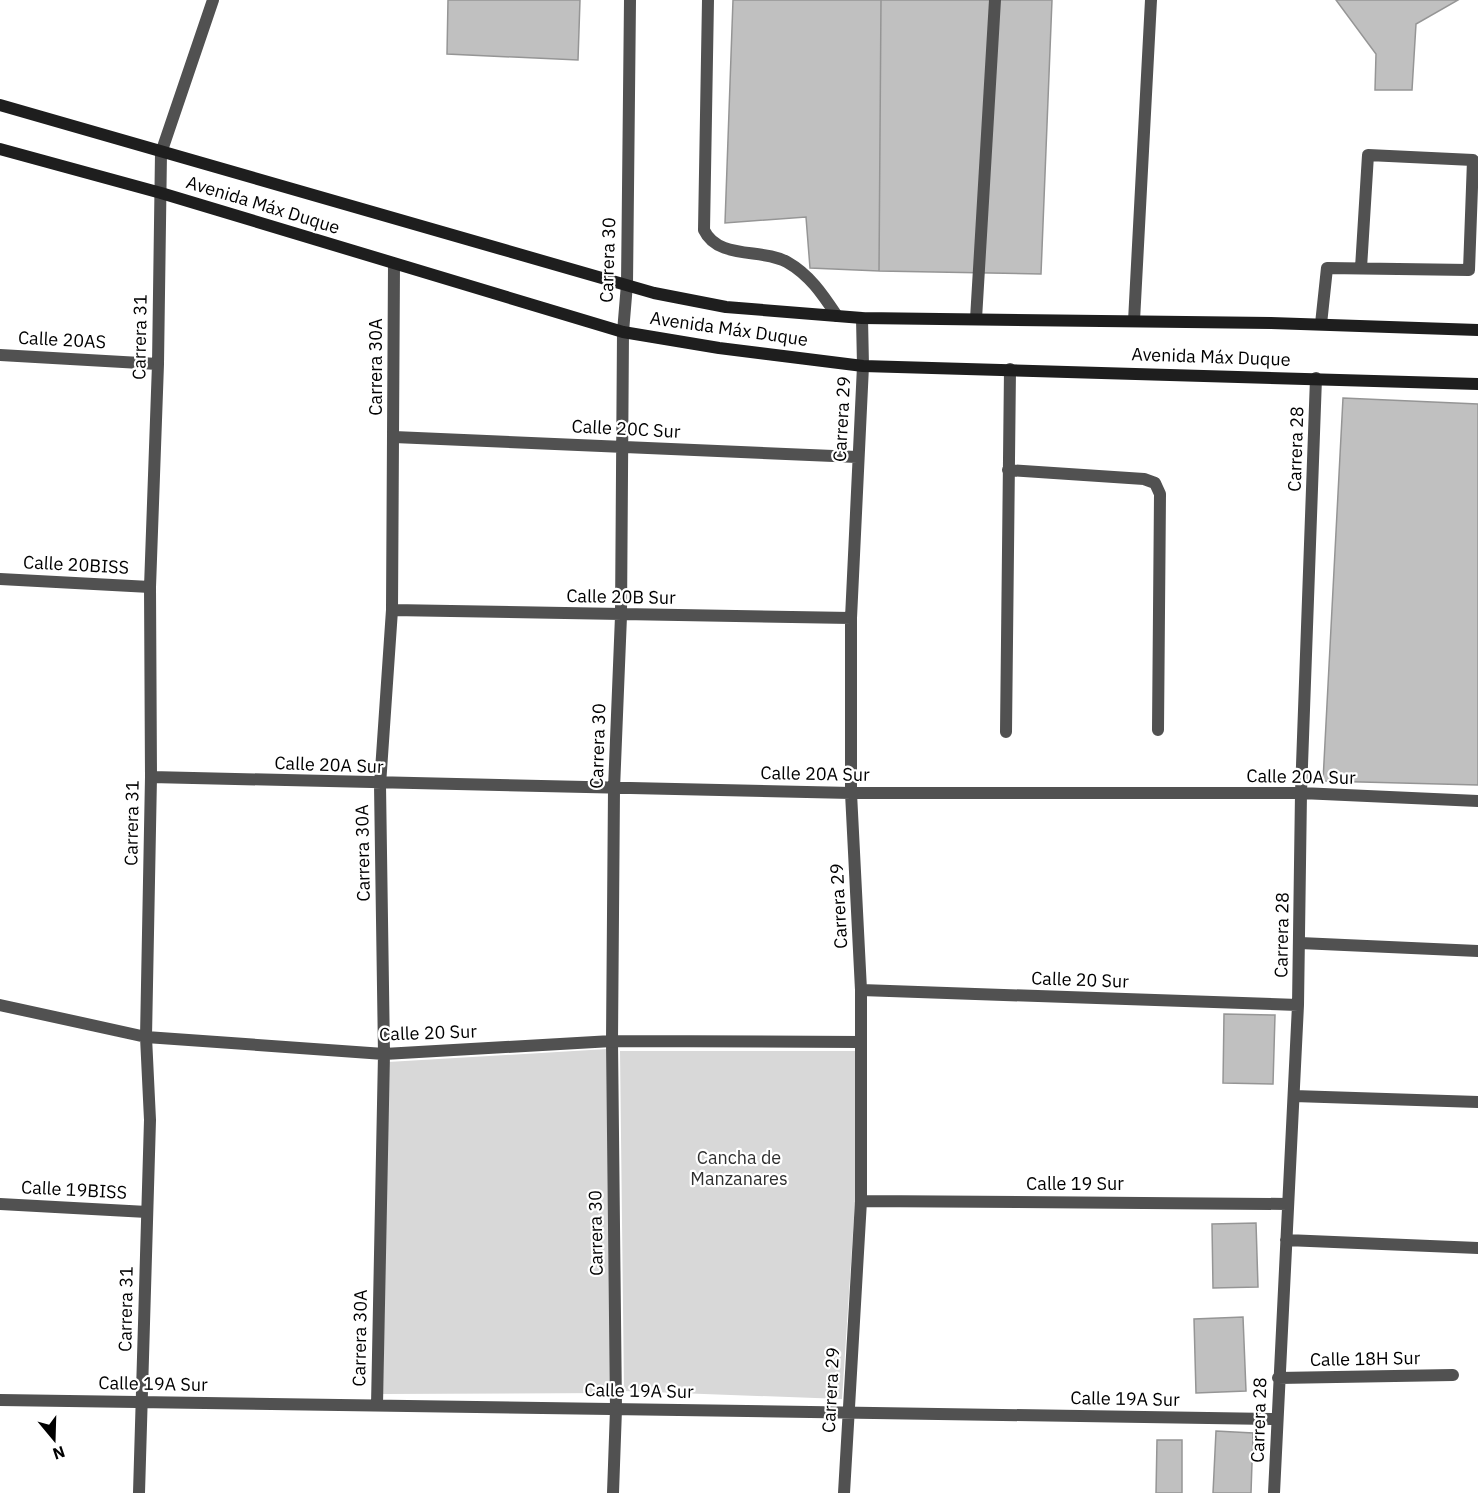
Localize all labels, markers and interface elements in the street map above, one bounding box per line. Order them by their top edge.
street label: Avenida Máx Duque [184,170,343,239]
street label: Carrera 30 [595,217,620,303]
street label: Carrera 31 [127,294,152,380]
street label: Avenida Máx Duque [649,306,810,351]
street label: Carrera 30A [364,318,387,416]
street label: Calle 20AS [17,326,107,353]
street label: Avenida Máx Duque [1131,342,1291,371]
street label: Carrera 29 [828,376,855,462]
street label: Carrera 28 [1283,406,1308,492]
street label: Calle 20C Sur [571,414,681,443]
street label: Calle 20BISS [23,550,130,579]
street label: Calle 20B Sur [566,584,676,609]
street label: Carrera 30 [585,703,610,789]
street label: Calle 20A Sur [274,751,384,778]
street label: Calle 20A Sur [760,761,870,786]
street label: Calle 20A Sur [1246,764,1356,789]
street label: Carrera 31 [119,780,144,866]
street label: Carrera 30A [350,804,375,902]
street label: Carrera 29 [825,863,852,949]
street label: Carrera 28 [1269,892,1294,978]
street label: Calle 20 Sur [1031,966,1130,993]
street label: Calle 20 Sur [379,1019,478,1046]
park label: Cancha de Manzanares [690,1146,788,1190]
street label: Calle 19 Sur [1026,1172,1124,1195]
street label: Calle 19BISS [21,1175,128,1204]
street label: Carrera 30 [583,1190,608,1276]
street label: Carrera 31 [113,1266,138,1352]
street label: Carrera 30A [347,1289,372,1387]
street label: Calle 18H Sur [1310,1346,1421,1371]
street label: Carrera 29 [817,1347,844,1433]
street label: Calle 19A Sur [98,1371,208,1396]
street label: Carrera 28 [1246,1377,1271,1463]
street label: Calle 19A Sur [584,1378,694,1403]
street label: Calle 19A Sur [1070,1386,1180,1411]
north arrow [24,1409,84,1469]
text: N [50,1442,68,1465]

